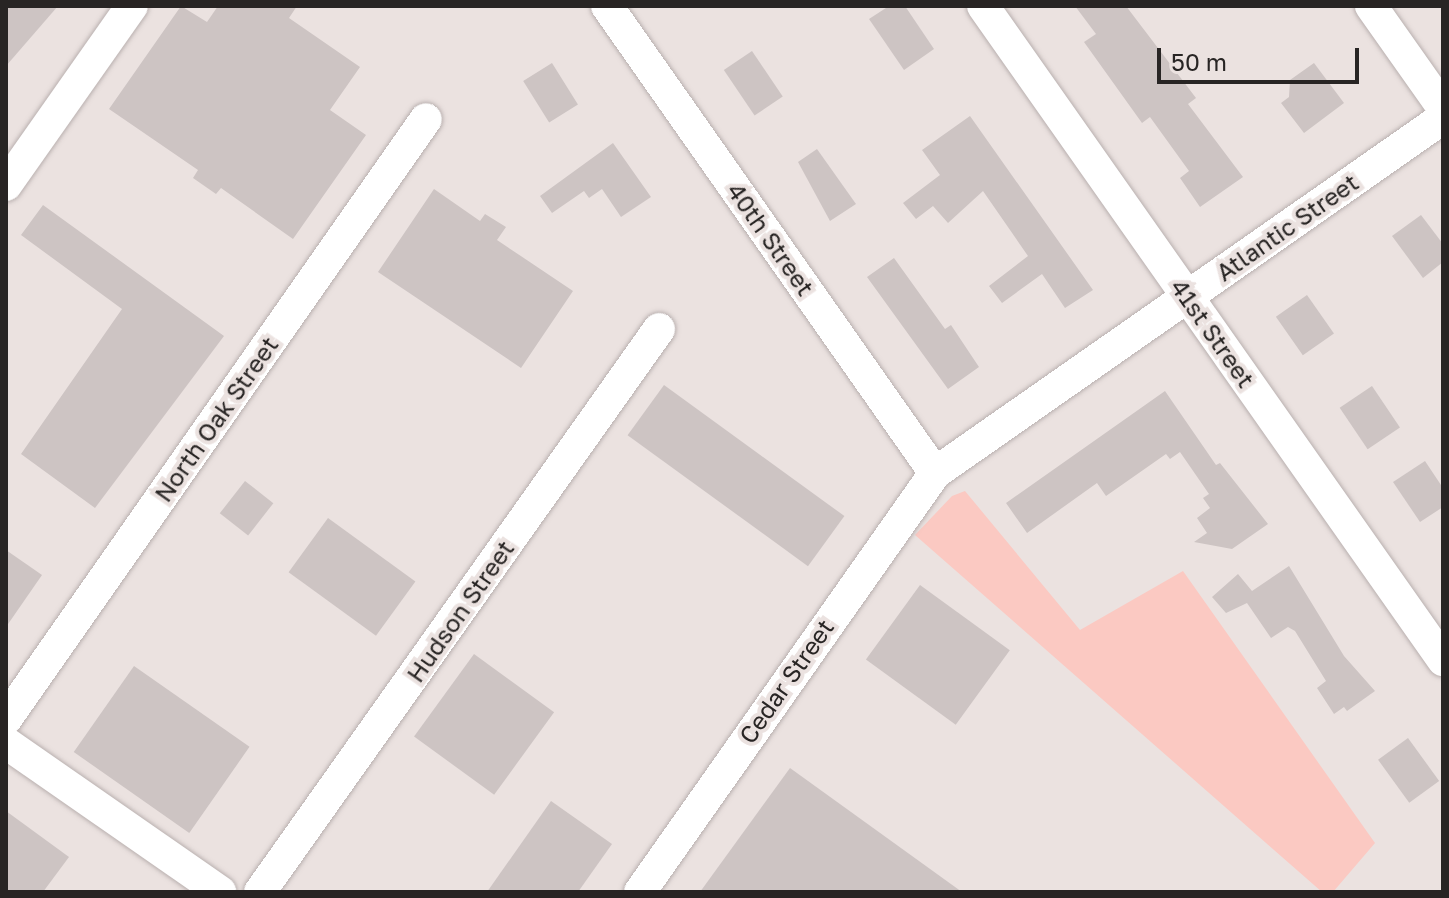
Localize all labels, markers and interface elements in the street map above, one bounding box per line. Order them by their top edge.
scale bar [1161,32,1363,82]
text: 50 m [1171,47,1227,76]
street label: Atlantic Street [1210,167,1364,287]
street label: 40th Street [722,177,820,301]
street label: 41st Street [1165,273,1261,393]
street label: North Oak Street [148,331,284,507]
street label: Hudson Street [400,535,520,687]
street label: Cedar Street [733,613,839,749]

